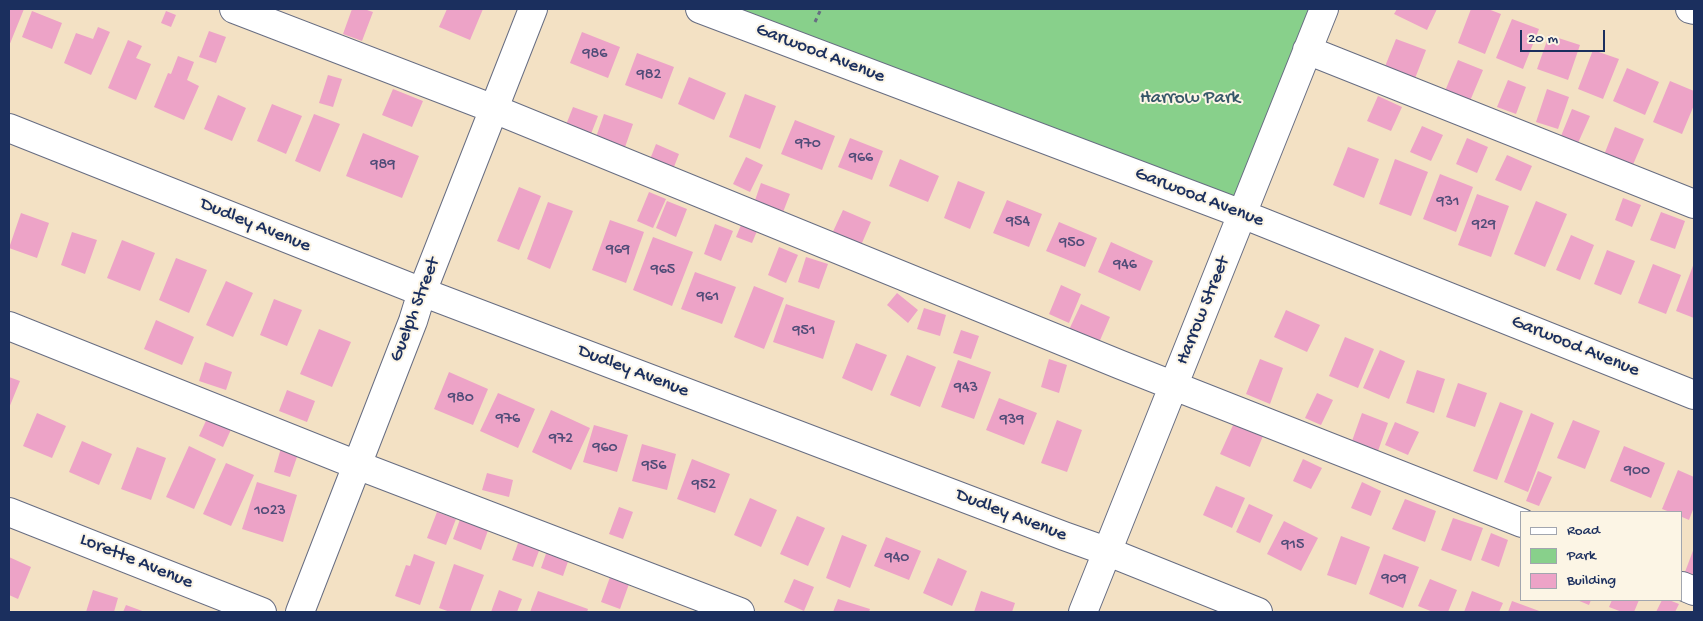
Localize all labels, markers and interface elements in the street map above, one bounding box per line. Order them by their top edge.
street label: Garwood Avenue [752,19,888,89]
scale bar [1523,20,1608,52]
text: 20 m [1528,30,1558,48]
house number: 986 [583,45,607,65]
house number: 982 [637,66,661,86]
park label: Harrow Park [1140,88,1240,110]
house number: 970 [795,135,821,155]
house number: 966 [849,149,873,169]
house number: 989 [371,156,395,176]
street label: Garwood Avenue [1131,163,1267,233]
street label: Dudley Avenue [196,193,314,259]
house number: 931 [1437,193,1459,213]
house number: 954 [1006,213,1030,233]
house number: 929 [1472,216,1496,236]
house number: 950 [1059,234,1085,254]
house number: 969 [606,241,630,261]
street label: Harrow Street [1172,254,1236,368]
street label: Guelph Street [386,255,446,365]
house number: 946 [1113,256,1137,276]
house number: 965 [651,261,675,281]
house number: 961 [697,288,719,308]
street label: Garwood Avenue [1507,311,1643,383]
house number: 951 [793,322,815,342]
street label: Dudley Avenue [574,340,692,404]
house number: 943 [954,379,978,399]
house number: 980 [448,389,474,409]
house number: 976 [496,410,520,430]
house number: 939 [1000,411,1024,431]
house number: 972 [549,430,573,450]
house number: 960 [592,439,618,459]
house number: 956 [642,457,666,477]
house number: 900 [1624,462,1650,482]
house number: 952 [692,476,716,496]
street label: Dudley Avenue [952,484,1070,548]
house number: 1023 [254,502,286,522]
legend [1520,511,1683,601]
text: Road [1567,522,1600,540]
street label: Lorette Avenue [76,529,196,595]
house number: 915 [1282,536,1304,556]
text: Park [1567,547,1596,565]
house number: 940 [885,549,909,569]
house number: 909 [1381,570,1407,590]
text: Building [1567,572,1616,590]

